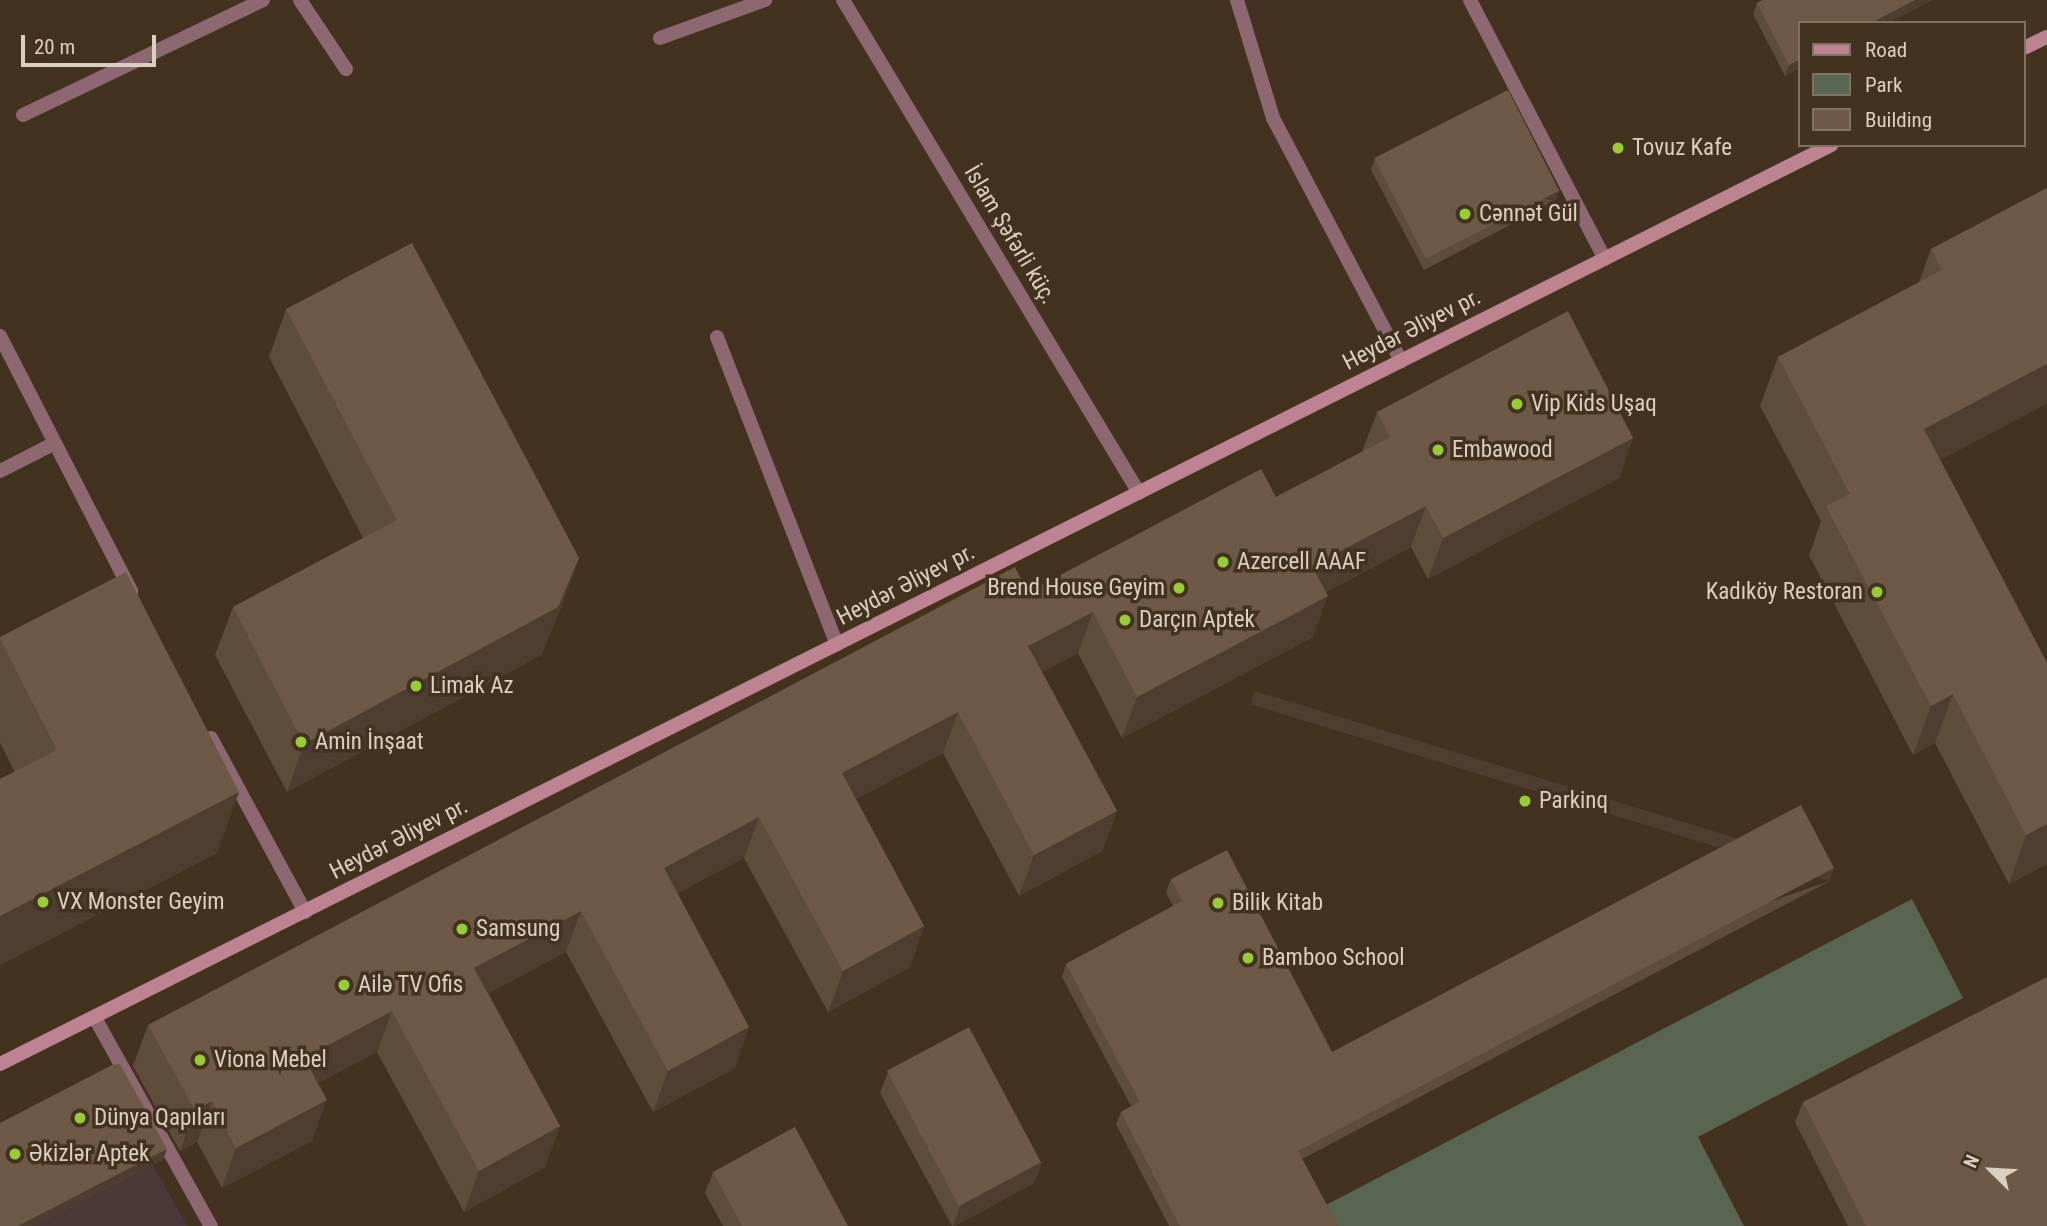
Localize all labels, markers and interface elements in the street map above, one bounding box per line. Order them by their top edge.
scale bar [24,21,159,65]
legend [1798,21,2026,147]
text: 20 m [34,35,75,59]
text: Road [1865,38,1907,62]
text: Park [1865,73,1902,97]
text: Building [1865,108,1932,132]
place label: Tovuz Kafe [1632,134,1732,162]
marker: Tovuz Kafe [1610,140,1626,156]
street label: İslam Şəfərli küç. [958,161,1062,309]
place label: Cənnət Gül [1479,200,1578,228]
marker: Cənnət Gül [1457,206,1473,222]
street label: Heydər Əliyev pr. [1338,283,1486,377]
place label: Vip Kids Uşaq [1531,390,1657,418]
marker: Vip Kids Uşaq [1509,396,1525,412]
place label: Embawood [1452,436,1553,464]
marker: Embawood [1430,442,1446,458]
street label: Heydər Əliyev pr. [832,538,980,632]
place label: Azercell AAAF [1237,548,1366,576]
marker: Azercell AAAF [1215,554,1231,570]
place label: Brend House Geyim [987,574,1165,602]
place label: Kadıköy Restoran [1706,578,1863,606]
marker: Brend House Geyim [1171,580,1187,596]
marker: Kadıköy Restoran [1869,584,1885,600]
place label: Darçın Aptek [1139,606,1255,634]
marker: Darçın Aptek [1117,612,1133,628]
place label: Limak Az [430,672,514,700]
marker: Limak Az [408,678,424,694]
place label: Amin İnşaat [315,728,423,756]
marker: Amin İnşaat [293,734,309,750]
place label: Parkinq [1539,787,1608,815]
street label: Heydər Əliyev pr. [325,792,473,886]
marker: Parkinq [1517,793,1533,809]
place label: VX Monster Geyim [57,888,225,916]
place label: Bilik Kitab [1232,889,1323,917]
marker: VX Monster Geyim [35,894,51,910]
marker: Bilik Kitab [1210,895,1226,911]
place label: Samsung [476,915,560,943]
marker: Samsung [454,921,470,937]
place label: Bamboo School [1262,944,1405,972]
marker: Bamboo School [1240,950,1256,966]
place label: Ailə TV Ofis [358,971,464,999]
marker: Ailə TV Ofis [336,977,352,993]
place label: Viona Mebel [214,1046,327,1074]
marker: Viona Mebel [192,1052,208,1068]
place label: Dünya Qapıları [94,1104,225,1132]
marker: Dünya Qapıları [72,1110,88,1126]
north arrow [1956,1135,2026,1205]
place label: Əkizlər Aptek [29,1140,149,1168]
marker: Əkizlər Aptek [7,1146,23,1162]
text: N [1958,1151,1984,1171]

